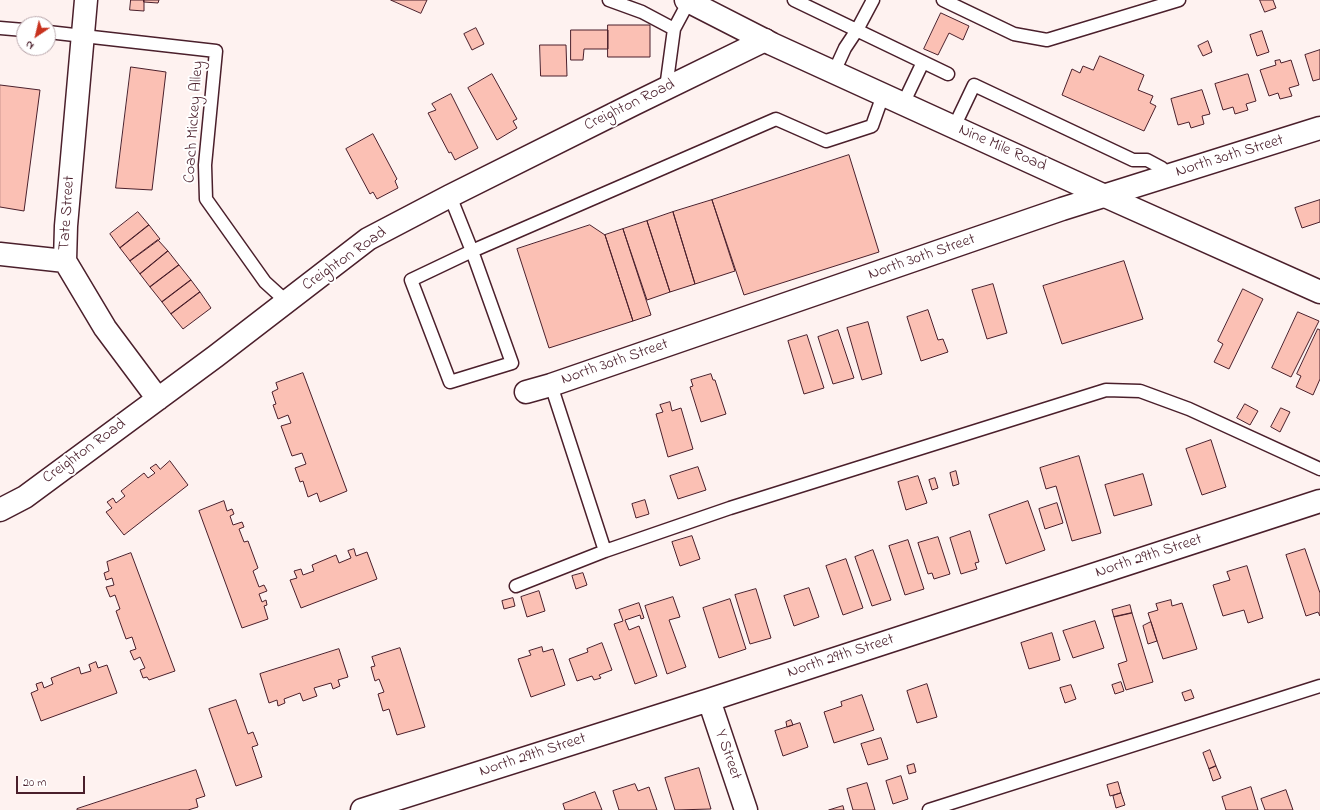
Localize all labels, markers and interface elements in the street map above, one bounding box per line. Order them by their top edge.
north arrow [16,16,56,56]
text: N [22,36,37,54]
street label: Coach Mickey Alley [181,60,209,184]
street label: Creighton Road [582,76,678,136]
street label: Nine Mile Road [955,121,1049,177]
street label: North 30th Street [1174,131,1286,183]
street label: Tate Street [56,175,80,251]
street label: Creighton Road [299,224,391,296]
street label: North 30th Street [866,231,978,285]
street label: North 30th Street [559,336,671,390]
street label: Creighton Road [40,415,130,489]
street label: North 29th Street [1093,531,1205,583]
street label: North 29th Street [785,631,897,683]
street label: Y Street [710,727,744,783]
street label: North 29th Street [477,730,589,782]
scale bar [18,768,87,794]
text: 20 m [23,774,46,792]

